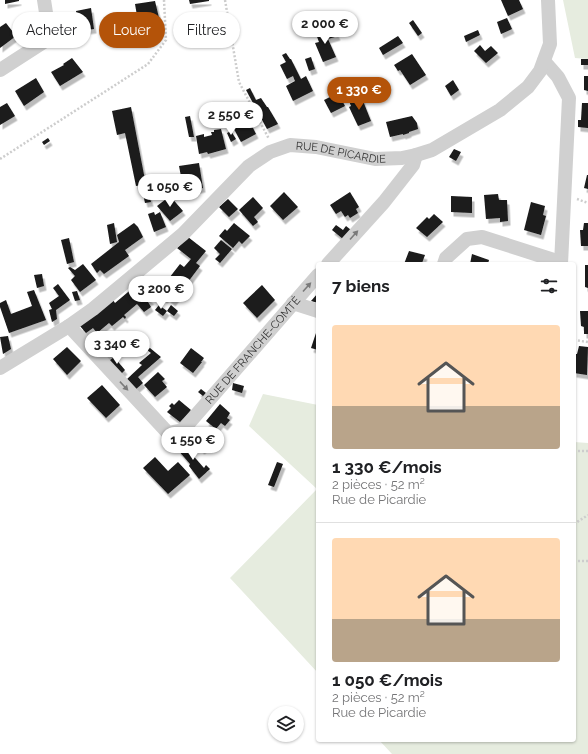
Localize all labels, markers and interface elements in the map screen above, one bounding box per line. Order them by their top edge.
pin: 2 000 € [288,11,362,45]
chip: Acheter [12,12,91,48]
chip: Louer [99,12,165,48]
chip: Filtres [173,12,240,48]
text: 2 000 € [301,16,349,31]
pin: 1 330 € [322,77,396,111]
text: 1 330 € [336,82,382,97]
pin: 2 550 € [194,102,268,136]
text: 2 550 € [208,107,254,122]
street label: RUE DE PICARDIE [295,139,386,166]
pin: 1 050 € [133,174,207,208]
text: 1 050 € [147,179,193,194]
one-way arrow [350,230,359,240]
icon: filters [538,275,560,297]
pin: 3 200 € [124,276,198,310]
text: 7 biens [332,276,390,296]
text: 3 200 € [137,281,185,296]
one-way arrow [303,282,312,292]
street label: RUE DE FRANCHE-COMTÉ [202,293,303,406]
pin: 3 340 € [80,331,154,365]
text: 3 340 € [94,336,140,351]
icon: home [410,351,482,423]
one-way arrow [119,380,128,391]
pin: 1 550 € [156,427,230,461]
text: 1 550 € [170,432,216,447]
text: 1 330 €/mois [332,457,442,477]
text: 2 pièces · 52 m² [332,477,425,492]
text: Rue de Picardie [332,492,426,507]
icon: home [410,564,482,636]
text: 1 050 €/mois [332,670,443,690]
text: 2 pièces · 52 m² [332,690,425,705]
text: Rue de Picardie [332,705,426,720]
map controls [268,706,304,742]
button: layers [268,706,304,742]

